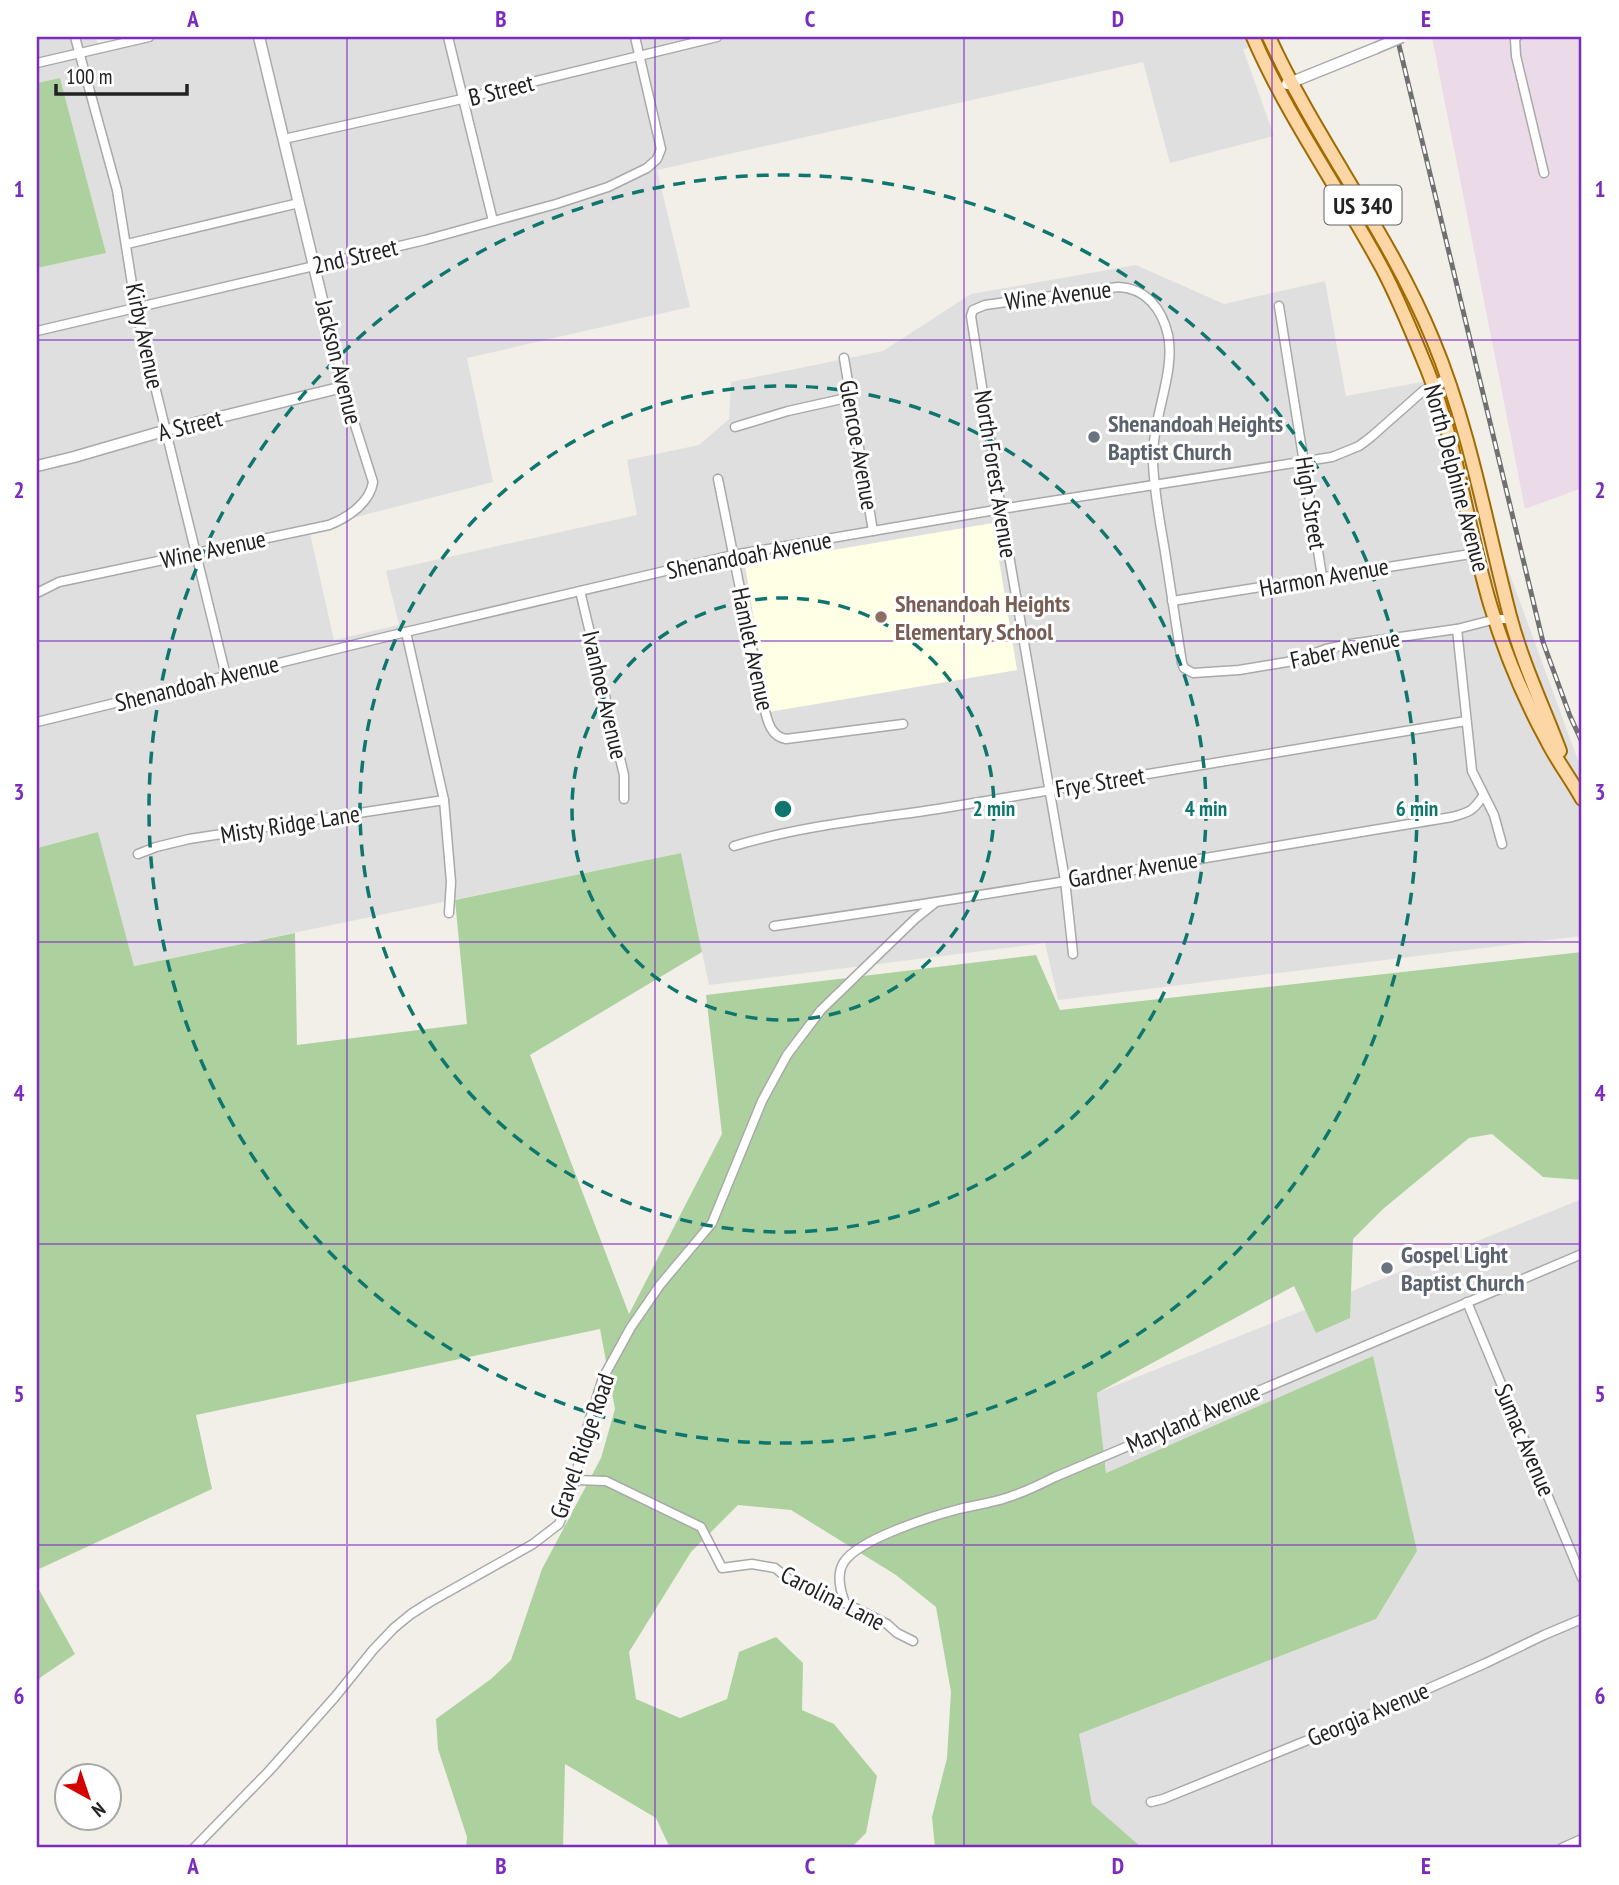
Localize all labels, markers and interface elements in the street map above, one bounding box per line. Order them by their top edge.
text: A [186,4,199,33]
text: B [495,4,507,33]
text: C [805,4,816,33]
text: D [1112,4,1124,33]
text: E [1421,4,1431,33]
scale bar [56,52,187,96]
text: 100 m [66,63,112,90]
street label: B Street [465,67,537,113]
text: 1 [14,174,25,203]
text: 1 [1595,174,1606,203]
road number: US 340 [1324,186,1402,224]
street label: 2nd Street [309,231,401,281]
street label: Wine Avenue [1003,273,1113,317]
street label: Kirby Avenue [119,280,171,392]
street label: Jackson Avenue [308,295,369,428]
street label: Glencoe Avenue [832,378,886,512]
street label: North Delphine Avenue [1417,381,1497,575]
street label: North Forest Avenue [967,388,1025,560]
street label: A Street [155,402,226,448]
place label: Shenandoah Heights Baptist Church [1108,408,1283,467]
marker: Shenandoah Heights Baptist Church [1086,429,1102,445]
street label: High Street [1288,454,1334,552]
text: 2 [14,475,25,504]
text: 2 [1595,475,1606,504]
street label: Wine Avenue [157,523,269,575]
street label: Shenandoah Avenue [664,524,834,586]
street label: Harmon Avenue [1257,550,1391,604]
street label: Hamlet Avenue [725,584,781,714]
place label: Shenandoah Heights Elementary School [895,588,1070,647]
marker: Shenandoah Heights Elementary School [873,609,889,625]
street label: Faber Avenue [1287,622,1403,676]
street label: Ivanhoe Avenue [575,628,635,762]
street label: Shenandoah Avenue [112,648,282,718]
street label: Frye Street [1053,760,1147,804]
text: 3 [14,777,25,806]
text: 3 [1595,777,1606,806]
text: 2 min [973,795,1015,822]
text: 4 min [1185,795,1227,822]
text: 6 min [1396,795,1438,822]
centre of rings [771,797,795,821]
street label: Misty Ridge Lane [218,798,362,850]
street label: Gardner Avenue [1066,843,1200,895]
text: 4 [14,1078,25,1107]
text: 4 [1595,1078,1606,1107]
place label: Gospel Light Baptist Church [1401,1239,1524,1298]
marker: Gospel Light Baptist Church [1379,1260,1395,1276]
street label: Gravel Ridge Road [543,1369,621,1523]
street label: Maryland Avenue [1122,1376,1264,1460]
text: 5 [14,1379,25,1408]
street label: Sumac Avenue [1487,1379,1563,1501]
text: 5 [1595,1379,1606,1408]
street label: Carolina Lane [776,1559,890,1637]
street label: Georgia Avenue [1303,1675,1433,1753]
text: 6 [14,1681,25,1710]
text: 6 [1595,1681,1606,1710]
north arrow [52,1762,122,1832]
text: N [87,1798,111,1823]
text: A [186,1851,199,1880]
text: B [495,1851,507,1880]
text: C [805,1851,816,1880]
text: D [1112,1851,1124,1880]
text: E [1421,1851,1431,1880]

